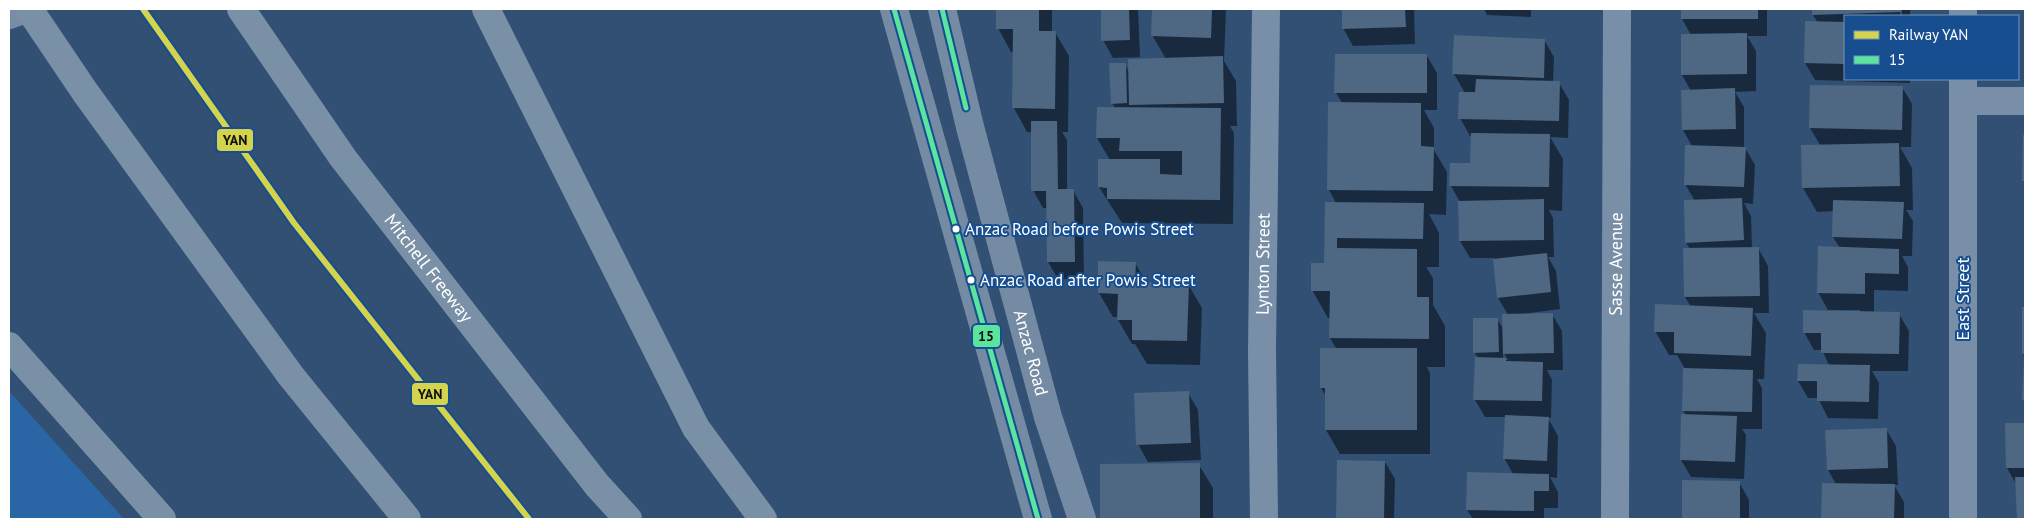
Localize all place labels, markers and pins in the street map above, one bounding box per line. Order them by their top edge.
place label: Anzac Road before Powis Street [965,218,1194,240]
marker: Anzac Road before Powis Street [951,224,961,234]
place label: Anzac Road after Powis Street [980,269,1196,291]
marker: Anzac Road after Powis Street [966,275,976,285]

